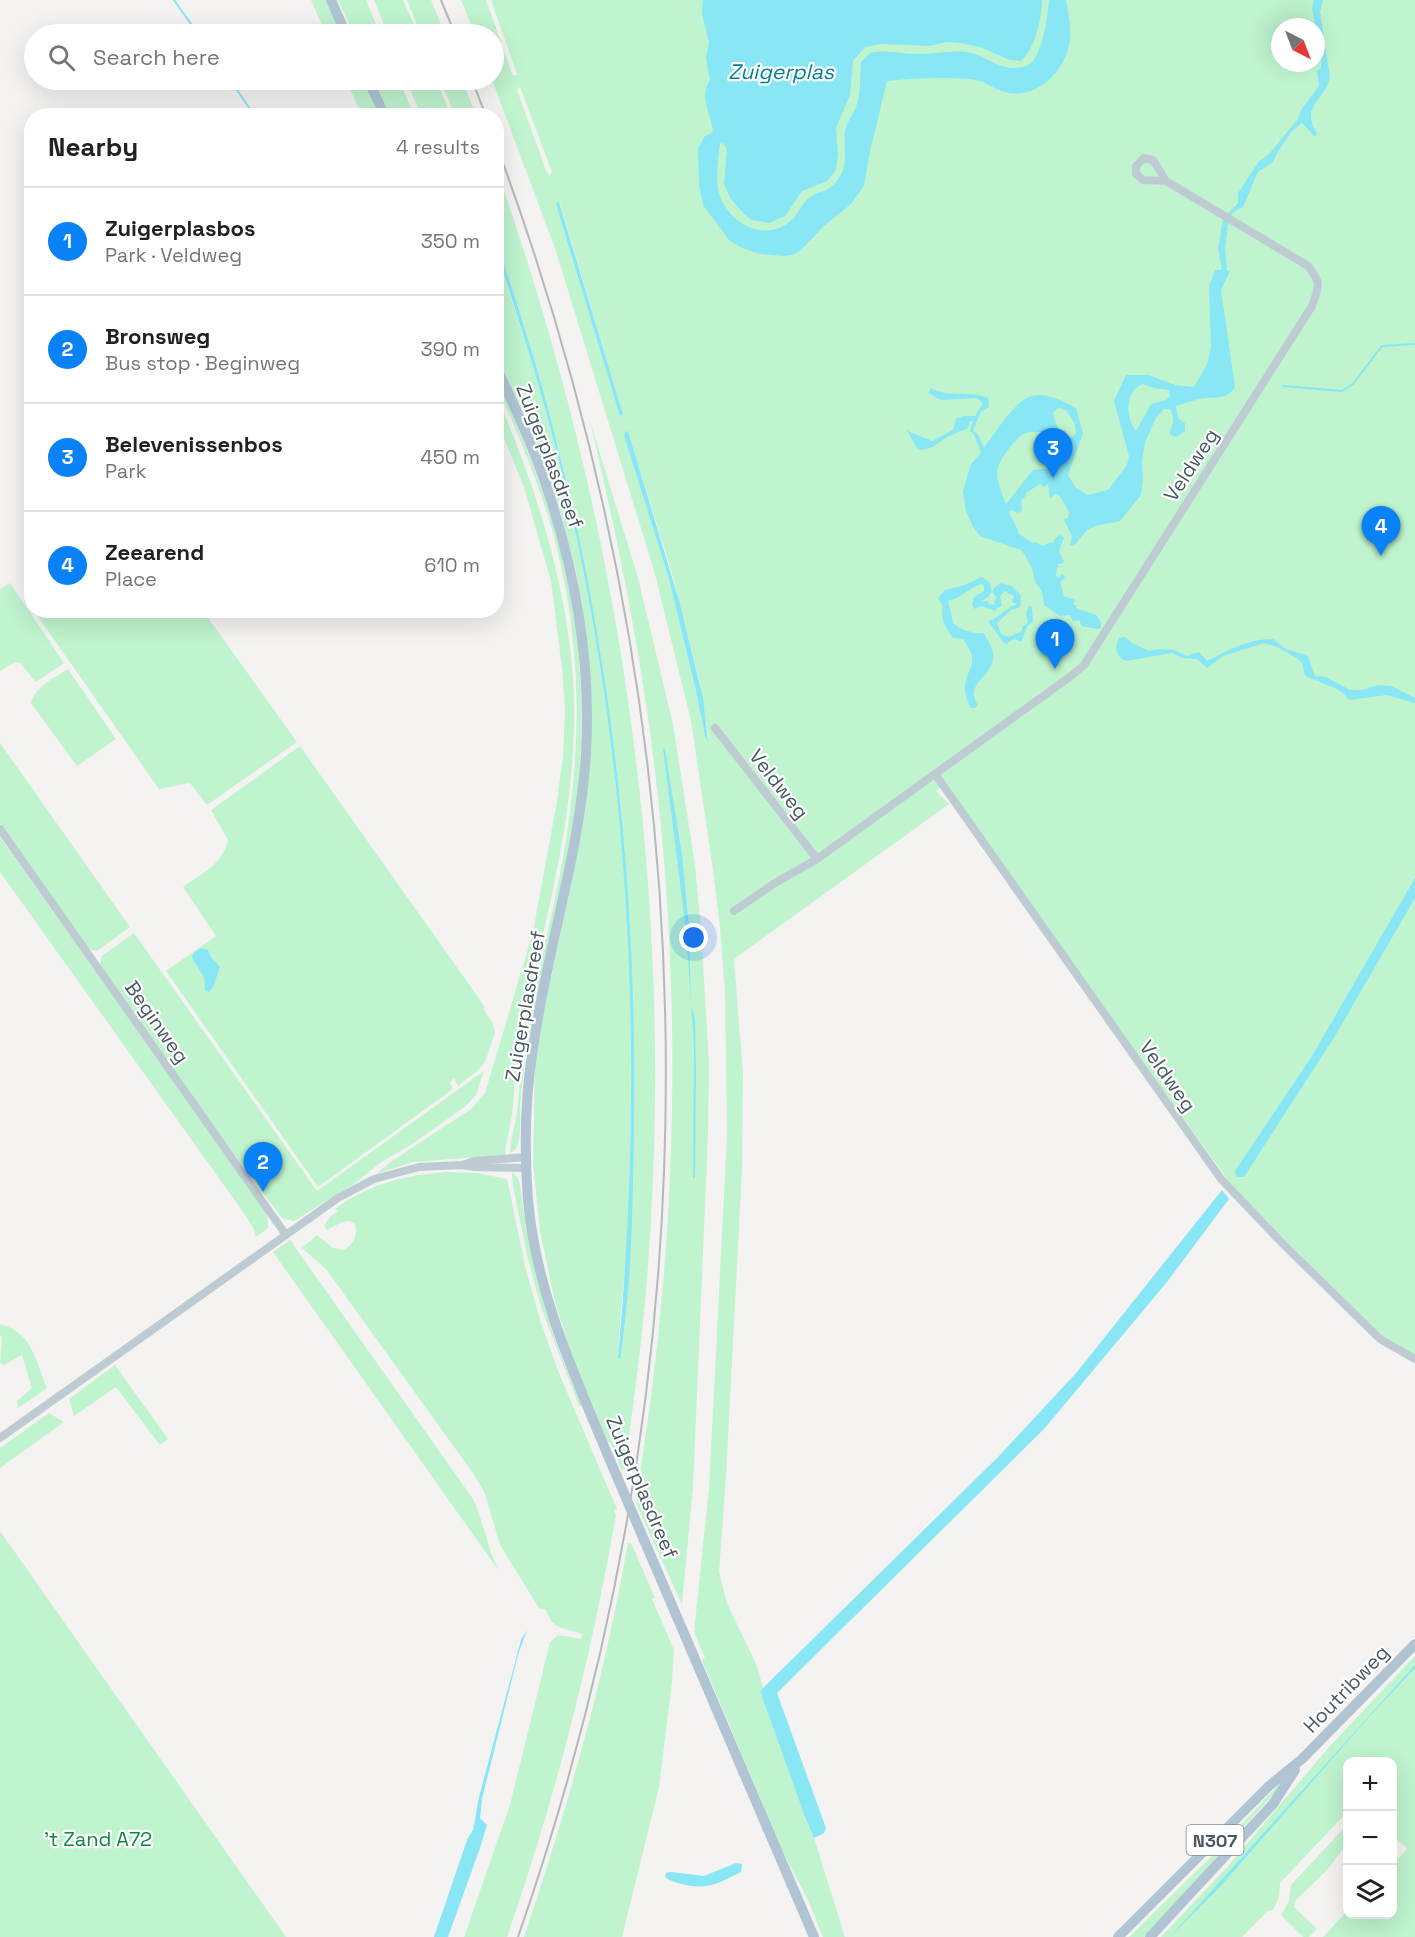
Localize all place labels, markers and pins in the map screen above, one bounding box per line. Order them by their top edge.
pin: 3 [1034,428,1072,478]
pin: 4 [1362,506,1400,556]
pin: 1 [1036,620,1074,669]
pin: 2 [244,1142,282,1192]

